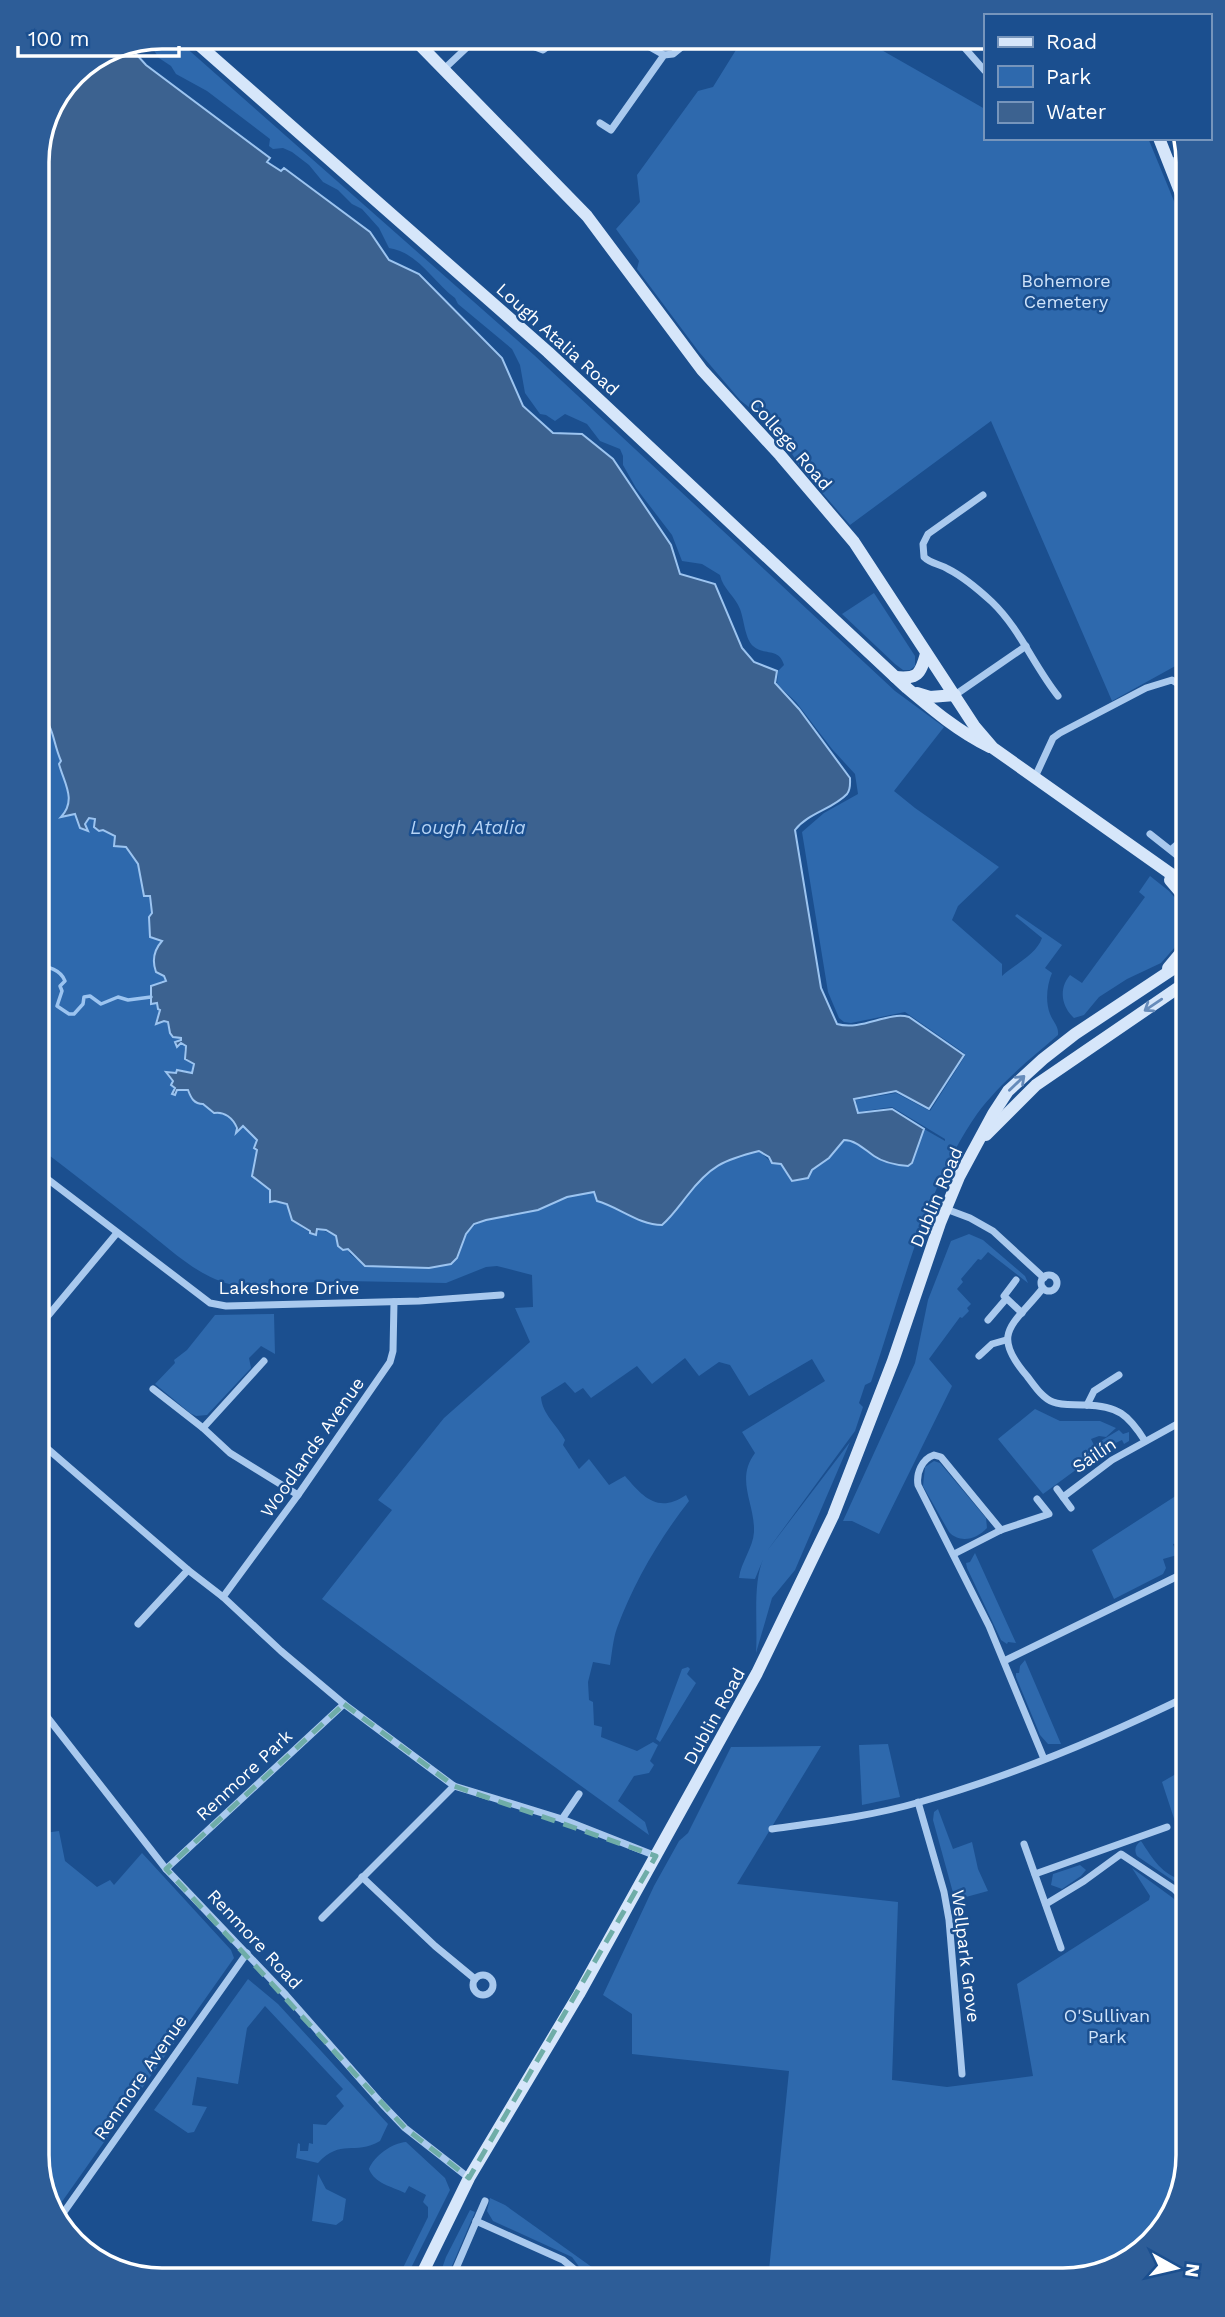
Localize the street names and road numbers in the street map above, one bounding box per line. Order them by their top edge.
street label: Lough Atalia Road [492,278,624,400]
street label: College Road [745,394,837,494]
street label: Dublin Road [905,1144,967,1250]
street label: Lakeshore Drive [219,1277,360,1298]
street label: Woodlands Avenue [256,1373,368,1521]
street label: Sáilín [1068,1433,1120,1477]
street label: Dublin Road [679,1664,749,1768]
street label: Renmore Park [192,1725,296,1825]
street label: Renmore Road [203,1885,307,1993]
street label: Wellpark Grove [947,1888,985,2024]
street label: Renmore Avenue [89,2010,191,2144]

